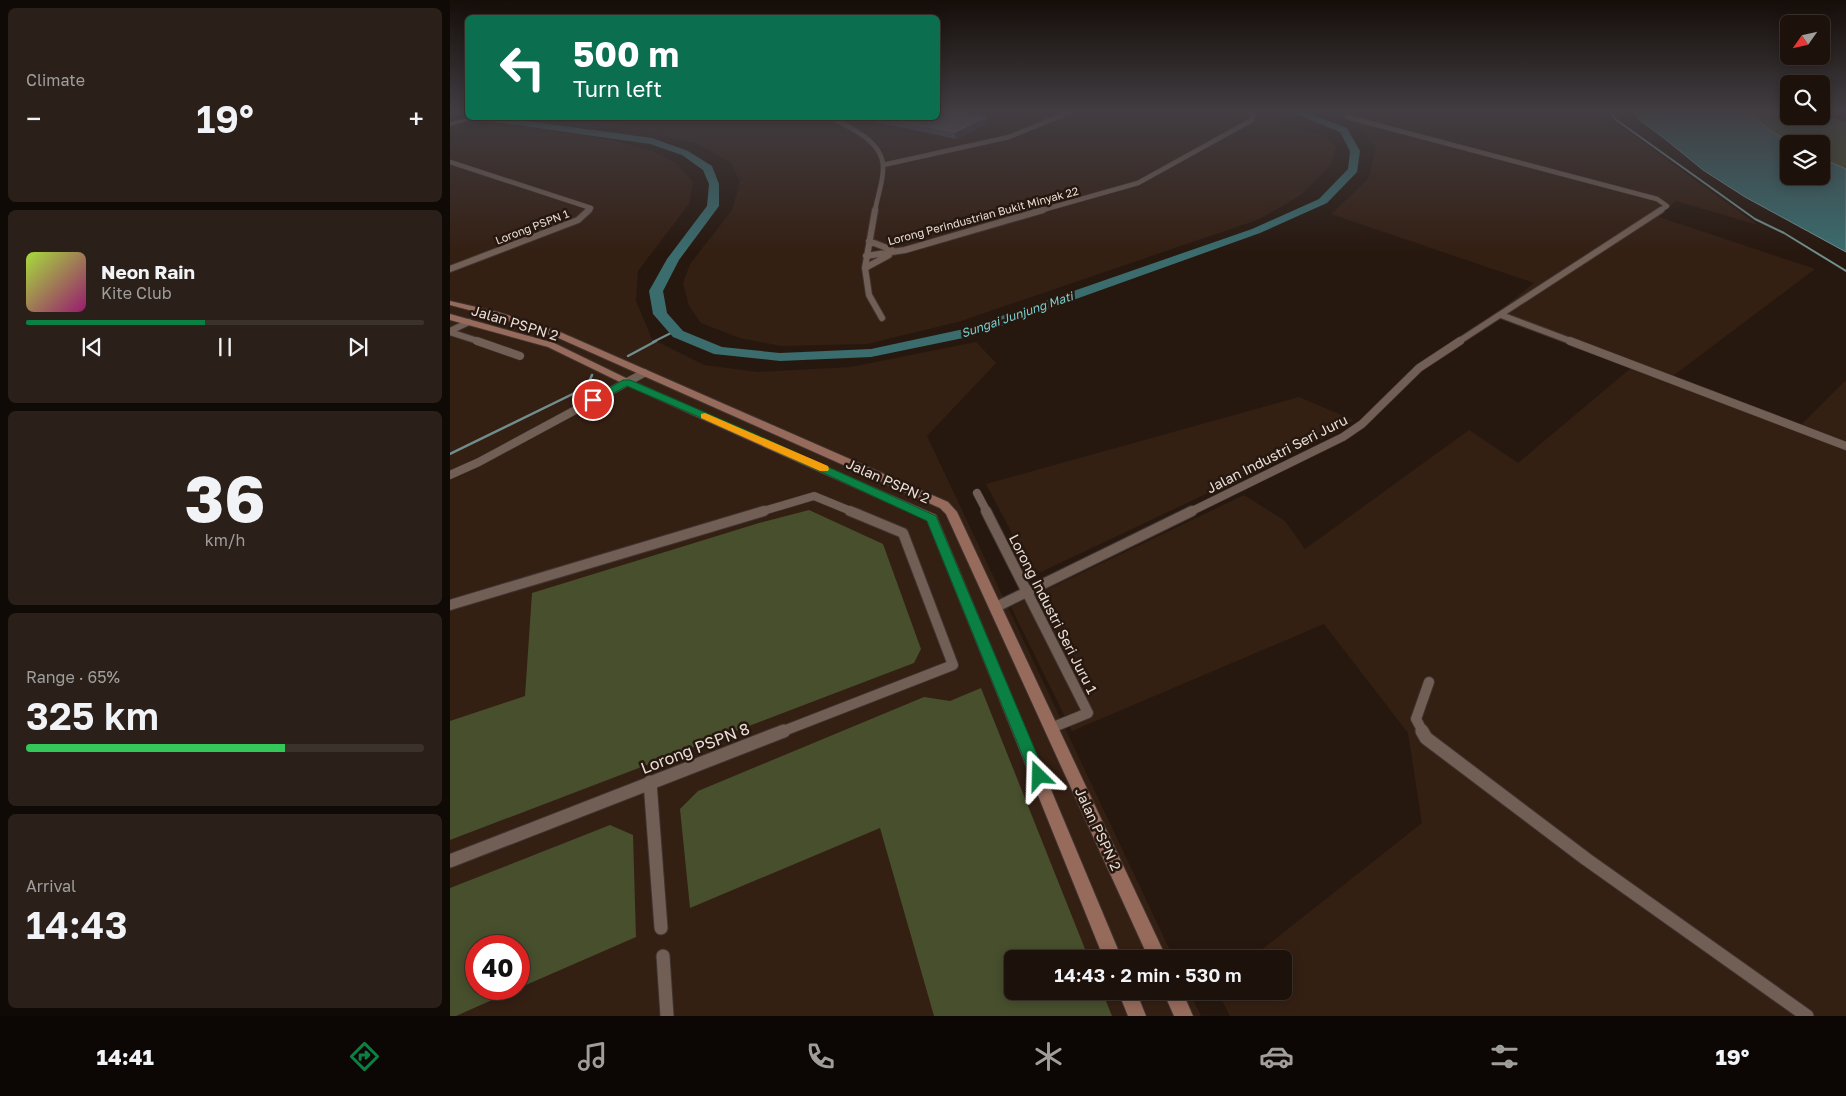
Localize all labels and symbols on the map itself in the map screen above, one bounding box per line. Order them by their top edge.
north arrow [1780,15,1830,65]
street label: Lorong Perindustrian Bukit Minyak 22 [886,184,1080,247]
street label: Lorong PSPN 1 [493,207,570,247]
water label: Sungai Junjung Mati [959,288,1076,341]
street label: Jalan PSPN 2 [470,301,561,344]
pin [572,379,614,421]
street label: Jalan Industri Seri Juru [1203,411,1350,497]
street label: Jalan PSPN 2 [844,455,933,507]
street label: Lorong Industri Seri Juru 1 [1006,531,1101,697]
street label: Lorong PSPN 8 [638,718,752,778]
position arrow [1012,749,1064,801]
street label: Jalan PSPN 2 [1072,785,1125,873]
speed limit sign: 40 [465,935,530,1000]

